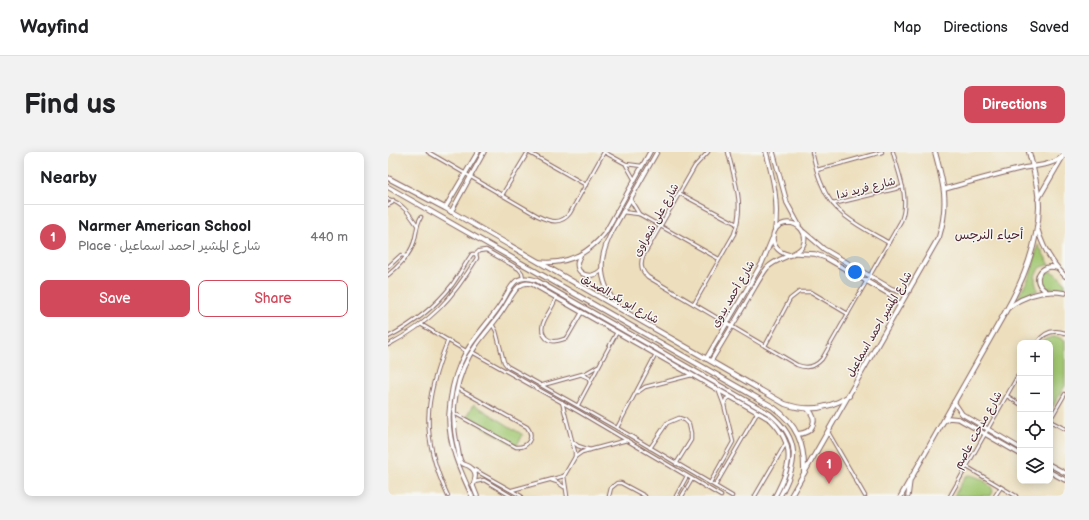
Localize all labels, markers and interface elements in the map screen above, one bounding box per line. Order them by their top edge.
text: Wayfind [20,16,89,39]
text: Map [893,19,921,36]
text: Directions [943,19,1008,36]
text: Saved [1030,19,1069,36]
button: Directions [964,86,1065,123]
text: Find us [24,88,116,121]
text: Nearby [40,168,97,188]
street label: شارع فريد ندا [835,174,897,203]
street label: شارع على شعراوى [631,181,683,260]
text: Narmer American School [78,217,251,236]
district label: أحياء النرجس [955,227,1024,243]
text: 1 [50,229,56,245]
text: 440 m [310,229,348,245]
text: Place · شارع المشير احمد اسماعيل [78,238,261,254]
street label: شارع أحمد بدوى [709,258,759,331]
your location [845,262,865,282]
street label: شارع المشير احمد اسماعيل [843,269,916,380]
street label: شارع ابو بكر الصديق [578,272,661,328]
button: Save [40,280,190,317]
button: Share [198,280,348,317]
map controls [1017,340,1053,484]
button: + [1017,340,1053,376]
button: − [1017,376,1053,412]
street label: شارع مدحت عاصم [951,389,1006,472]
button: locate [1017,412,1053,448]
button: layers [1017,448,1053,484]
pin: 1 [816,451,842,484]

